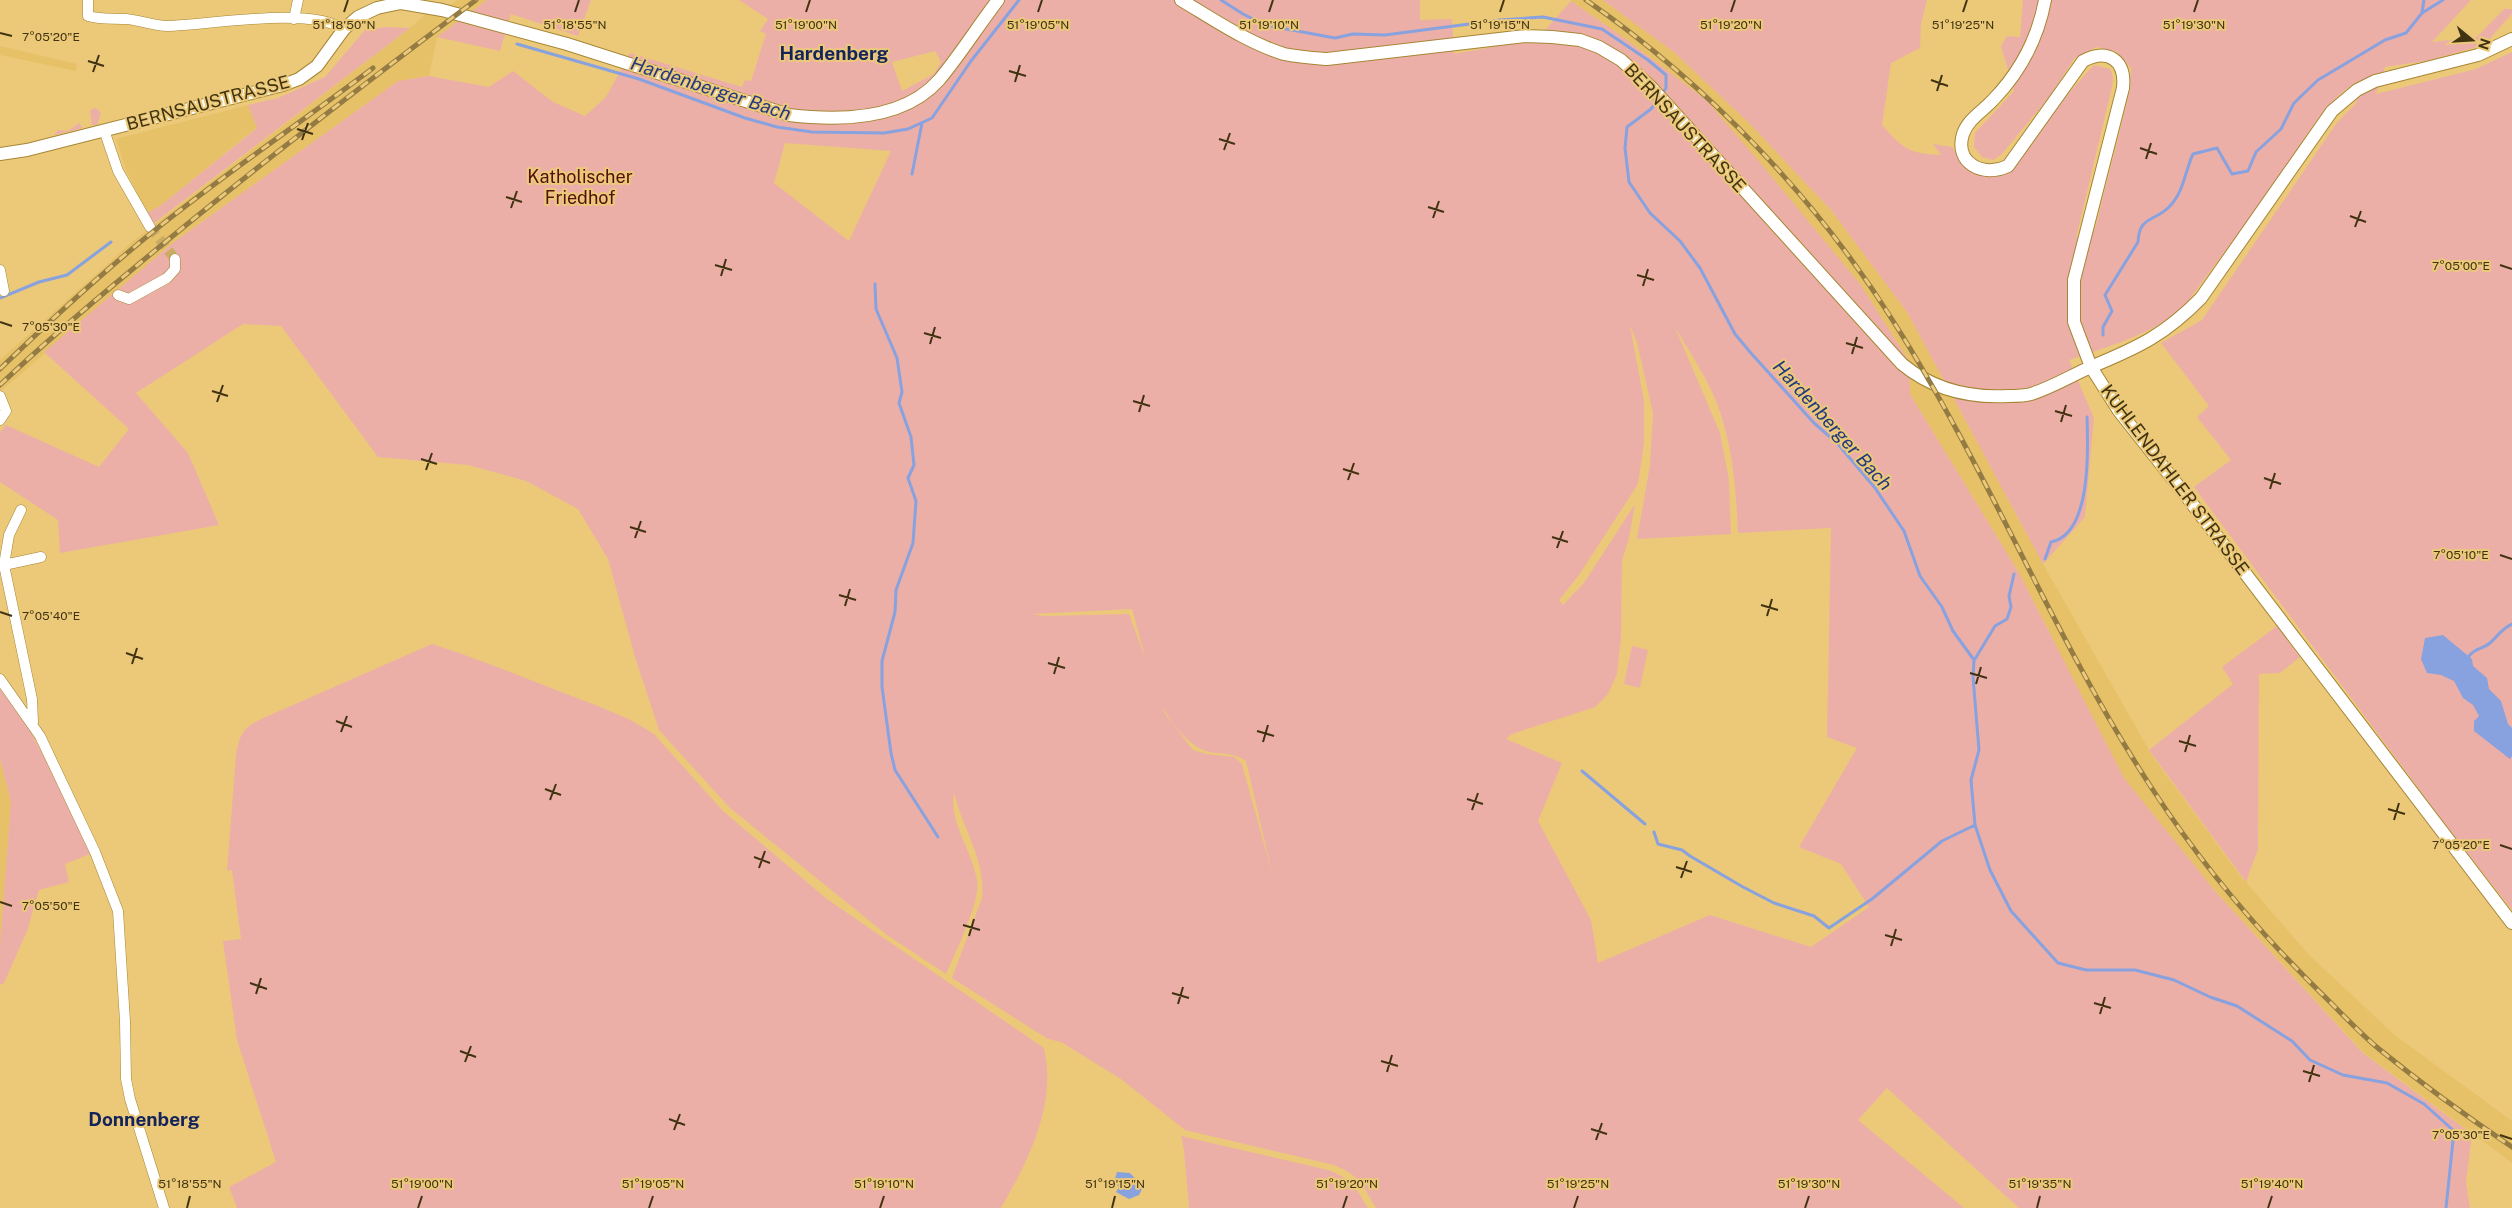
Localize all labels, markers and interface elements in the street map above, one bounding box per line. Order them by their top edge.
north arrow [2447,15,2497,65]
text: 51°18'50"N [313,18,375,32]
text: 51°18'55"N [543,18,607,32]
text: 51°19'00"N [775,18,837,32]
text: 51°19'05"N [1007,18,1069,32]
text: 51°19'10"N [1239,18,1299,32]
text: 51°19'15"N [1470,18,1530,32]
text: 51°19'20"N [1700,18,1762,32]
text: 51°19'25"N [1932,18,1994,32]
text: 51°19'30"N [2163,18,2225,32]
text: 7°05'20"E [22,30,80,44]
text: N [2475,36,2494,52]
district label: Hardenberg [779,42,889,64]
water label: Hardenberger Bach [628,52,794,124]
street label: BERNSAUSTRASSE [1620,59,1750,196]
street label: BERNSAUSTRASSE [124,71,292,134]
park label: Katholischer Friedhof [527,166,633,208]
text: 7°05'00"E [2432,259,2490,273]
text: 7°05'30"E [22,320,80,334]
water label: Hardenberger Bach [1769,355,1897,495]
street label: KUHLENDAHLER STRASSE [2097,380,2254,579]
text: 7°05'10"E [2433,548,2489,562]
text: 7°05'40"E [22,609,80,623]
text: 7°05'20"E [2432,838,2490,852]
text: 7°05'50"E [22,899,80,913]
district label: Donnenberg [88,1108,200,1130]
text: 7°05'30"E [2432,1128,2490,1142]
text: 51°18'55"N [158,1177,222,1191]
text: 51°19'00"N [391,1177,453,1191]
text: 51°19'05"N [622,1177,684,1191]
text: 51°19'10"N [854,1177,914,1191]
text: 51°19'15"N [1085,1177,1145,1191]
text: 51°19'20"N [1316,1177,1378,1191]
text: 51°19'25"N [1547,1177,1609,1191]
text: 51°19'30"N [1778,1177,1840,1191]
text: 51°19'35"N [2009,1177,2071,1191]
text: 51°19'40"N [2241,1177,2303,1191]

